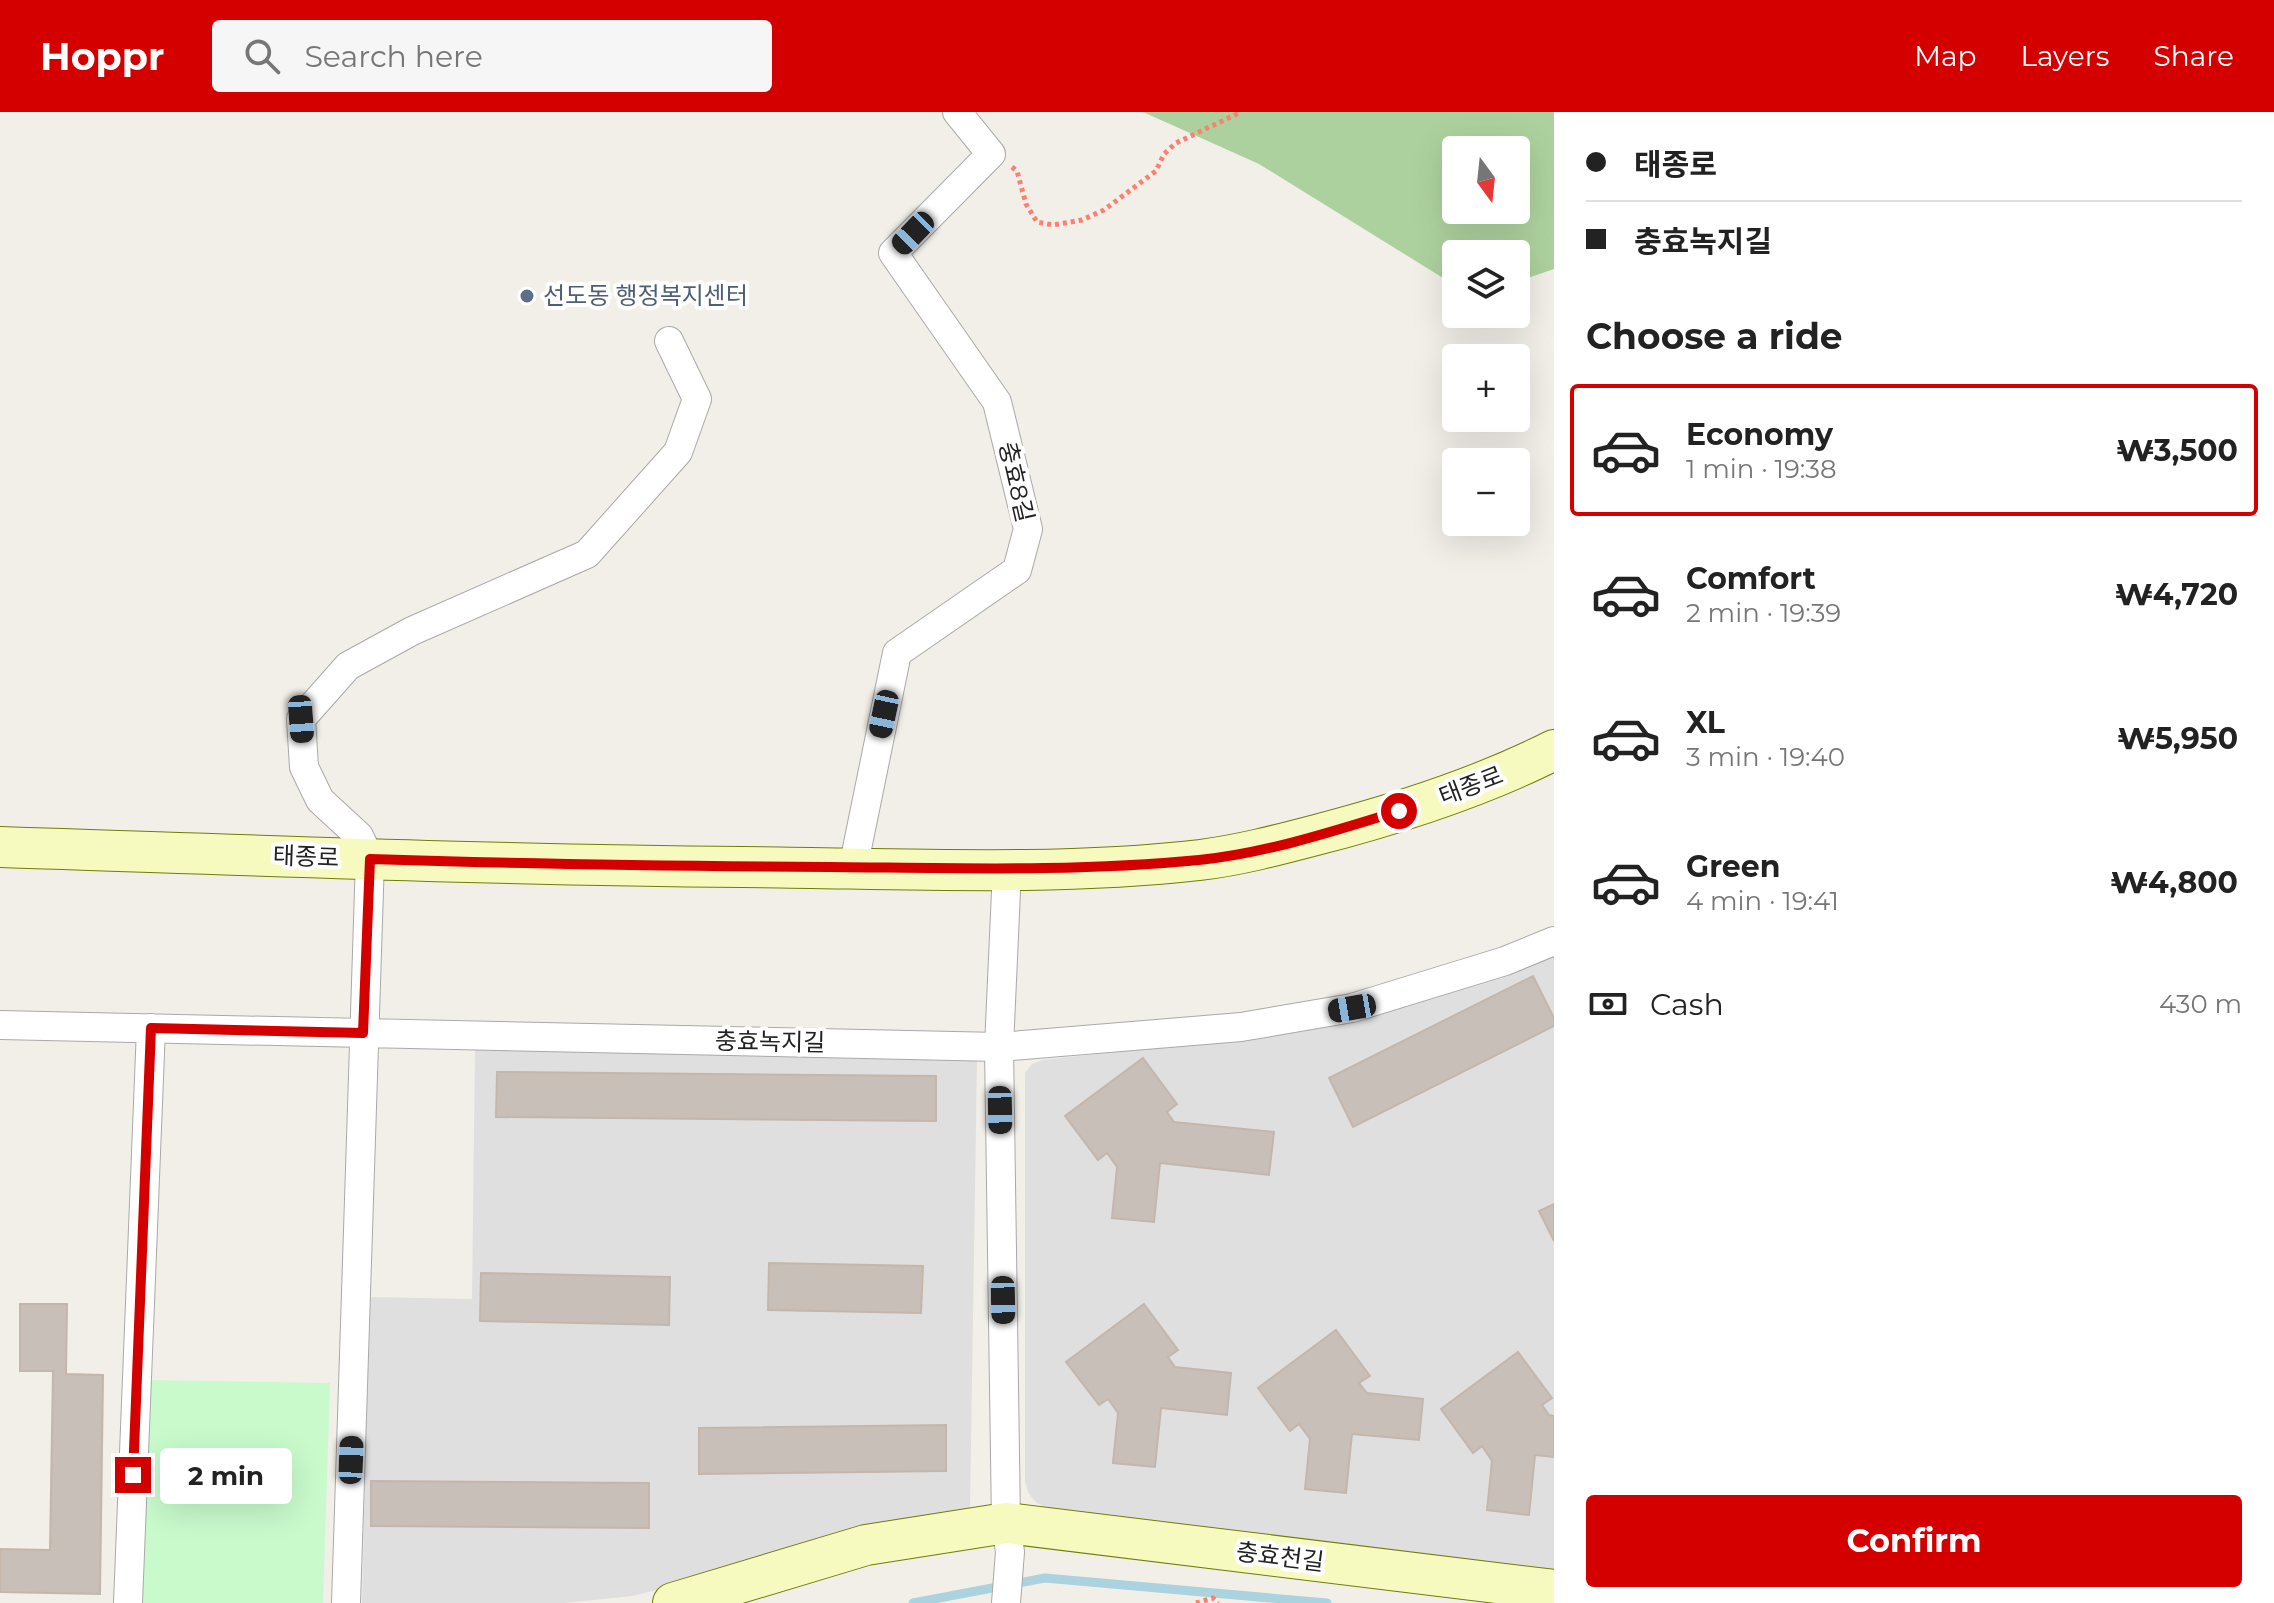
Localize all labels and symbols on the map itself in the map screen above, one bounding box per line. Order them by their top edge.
north arrow [1442,136,1530,224]
car [888,207,938,259]
place label: 선도동 행정복지센터 [543,281,748,310]
marker: 선도동 행정복지센터 [518,287,536,305]
street label: 충효8길 [993,439,1040,525]
car [867,688,901,740]
car [287,694,315,744]
street label: 태종로 [1435,760,1507,811]
route start [1381,793,1417,829]
street label: 태종로 [272,841,340,872]
car [1326,992,1378,1024]
street label: 충효녹지길 [715,1026,825,1057]
car [988,1086,1012,1134]
car [991,1276,1015,1324]
car [338,1436,364,1484]
callout: 2 min [161,1447,293,1503]
route end [115,1457,151,1493]
street label: 충효천길 [1234,1537,1326,1576]

